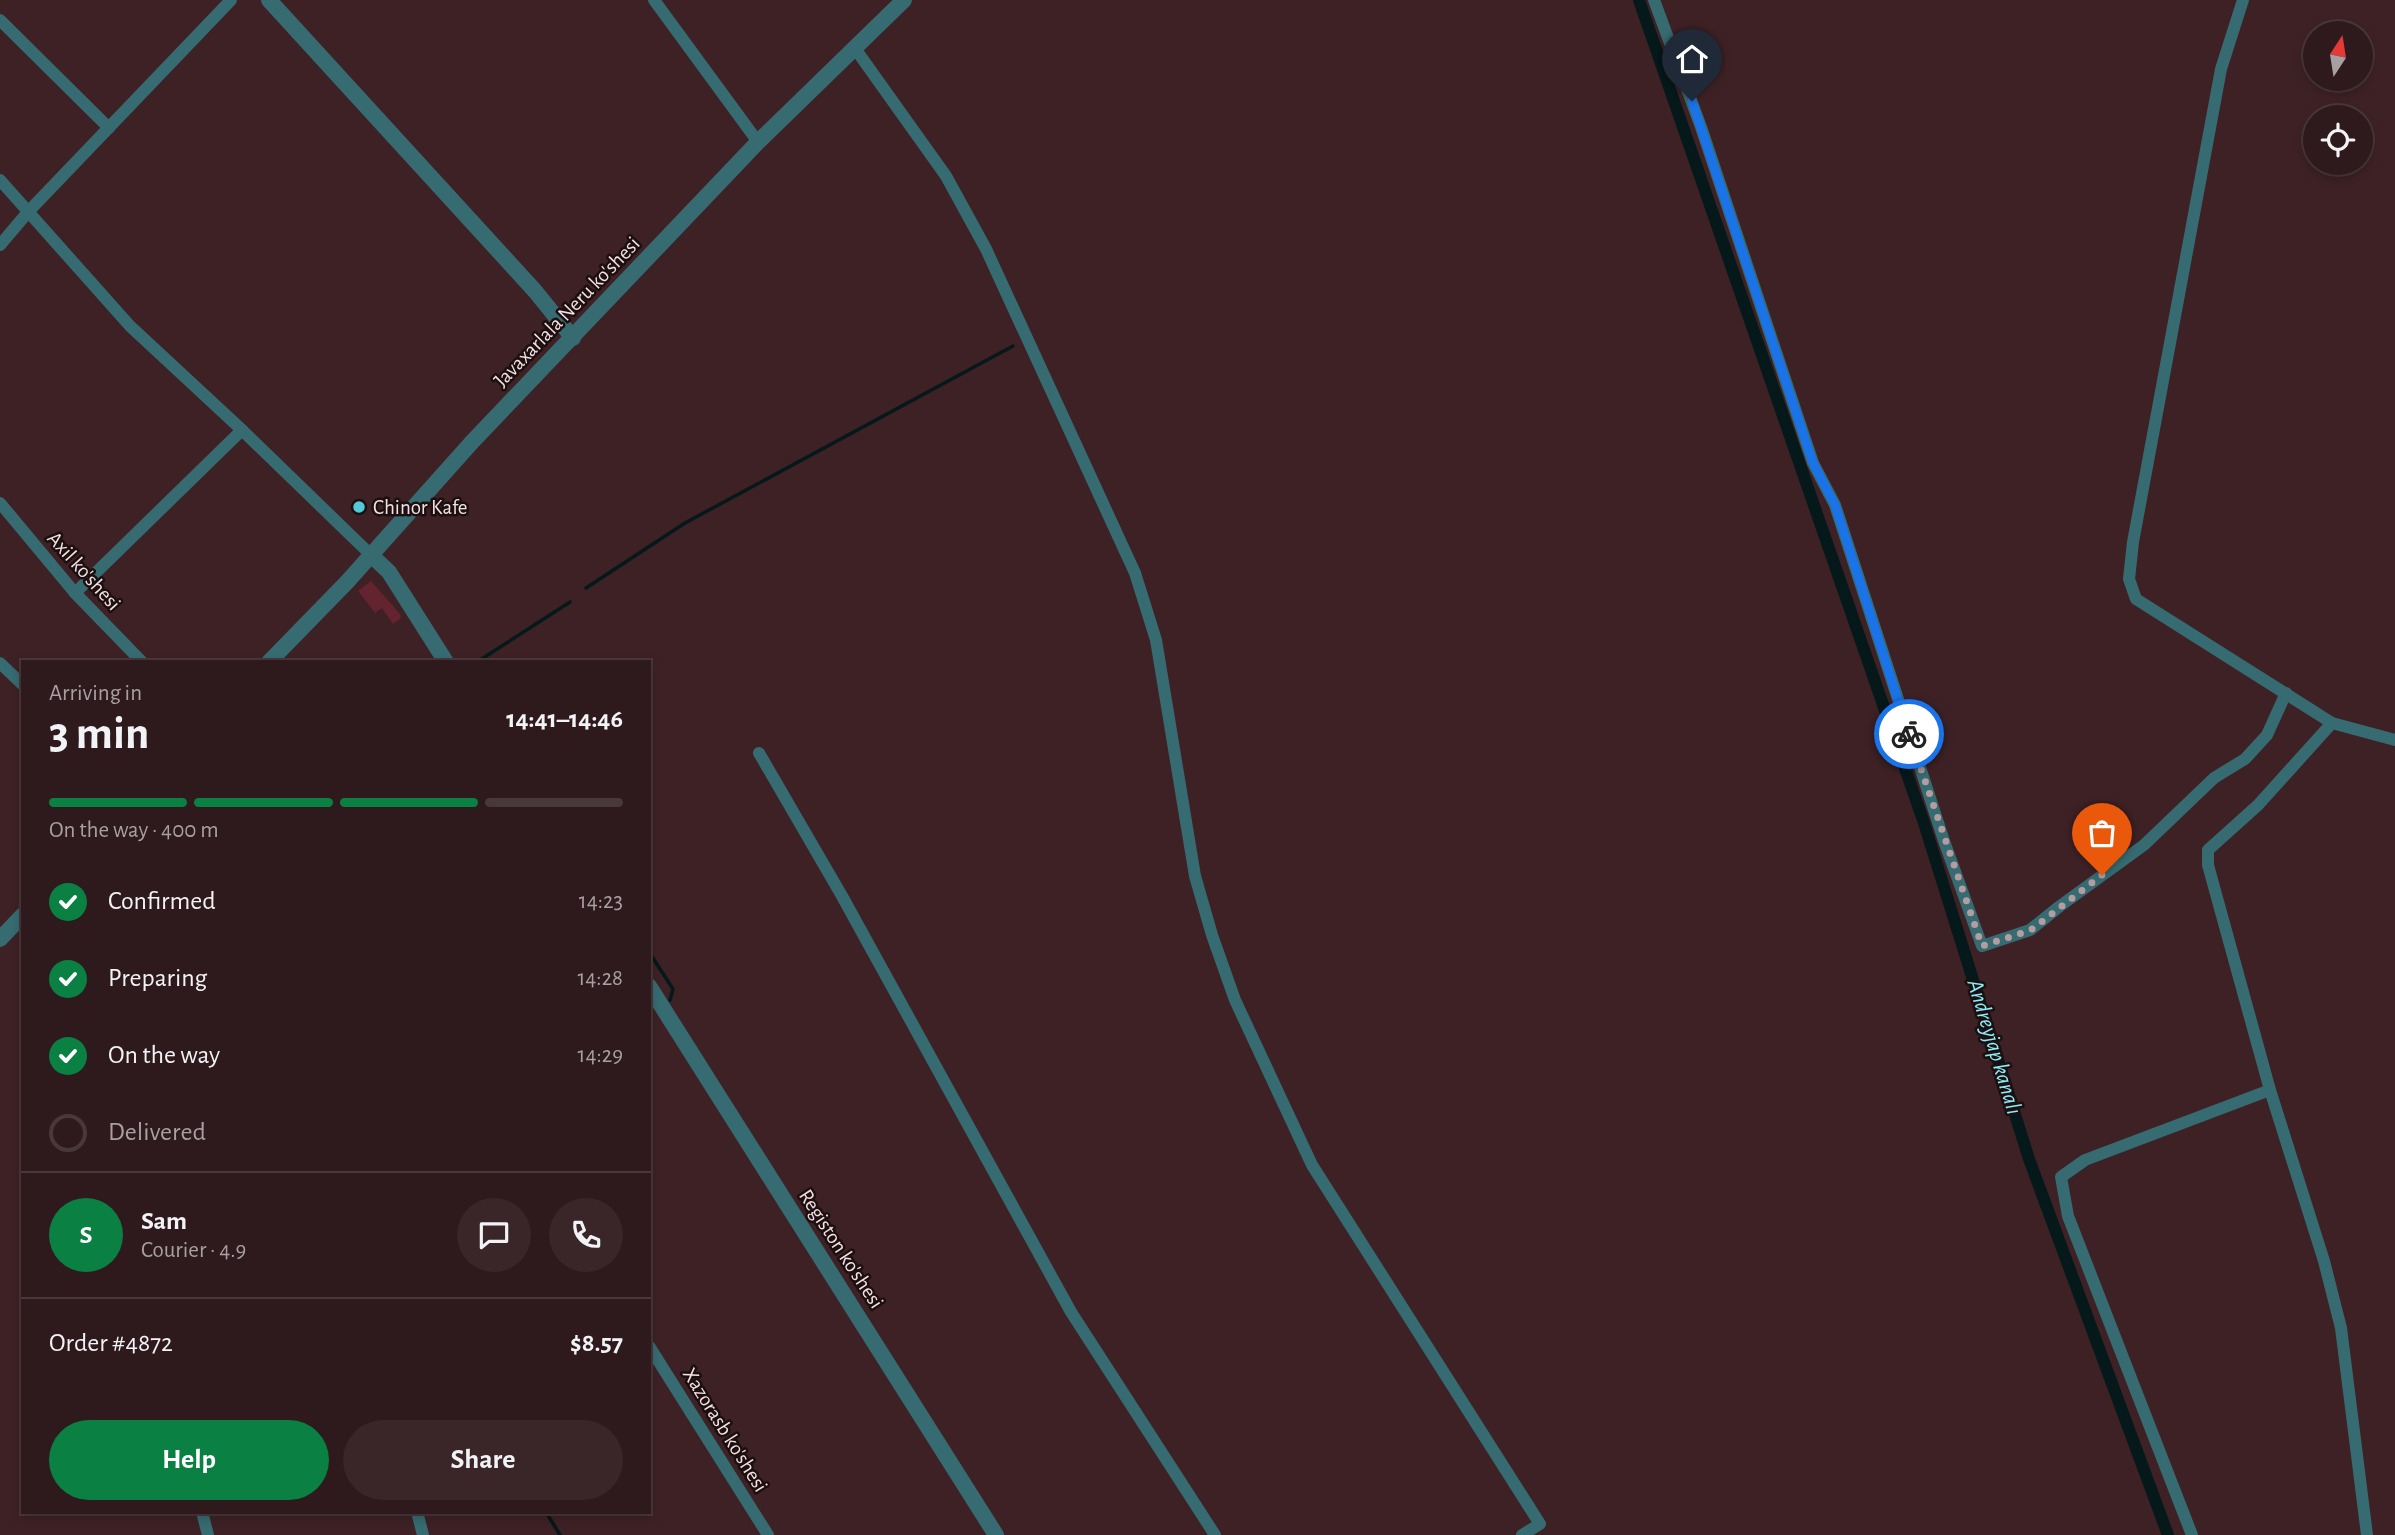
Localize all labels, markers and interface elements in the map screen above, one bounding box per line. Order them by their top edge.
north arrow [2303,21,2373,91]
map controls [2303,21,2373,175]
pin [1662,29,1722,101]
icon: home [1673,40,1711,78]
button: locate [2303,105,2373,175]
street label: Javaxarlala Neru ko'shesi [490,233,644,391]
place label: Chinor Kafe [373,497,468,518]
marker: Chinor Kafe [351,499,367,515]
street label: Axil ko'shesi [43,528,125,614]
text: Arriving in [49,682,142,705]
courier [1874,699,1944,769]
text: 14:41–14:46 [506,706,623,732]
text: 3 min [49,711,149,757]
icon: bike [1890,715,1928,753]
pin [2072,803,2132,875]
icon: bag [2083,814,2121,852]
text: On the way · 400 m [49,819,219,842]
icon: check [49,883,87,921]
text: Confirmed [108,888,216,914]
text: 14:23 [579,890,623,913]
icon: check [49,960,87,998]
text: Preparing [108,965,207,991]
text: 14:28 [577,967,623,990]
water label: Andreyjap kanalı [1962,976,2025,1117]
icon: check [49,1037,87,1075]
text: On the way [108,1042,220,1068]
text: 14:29 [577,1044,623,1067]
text: Delivered [108,1119,206,1145]
street label: Registon ko'shesi [795,1186,887,1312]
button: chat [457,1198,531,1272]
button: phone [549,1198,623,1272]
text: Sam [141,1208,187,1234]
text: S [80,1222,92,1248]
text: Courier · 4.9 [141,1239,246,1262]
text: Order #4872 [49,1330,173,1356]
text: $8.57 [570,1330,623,1356]
street label: Xazorasb ko'shesi [679,1364,771,1496]
button: Help [49,1420,329,1500]
button: Share [343,1420,623,1500]

